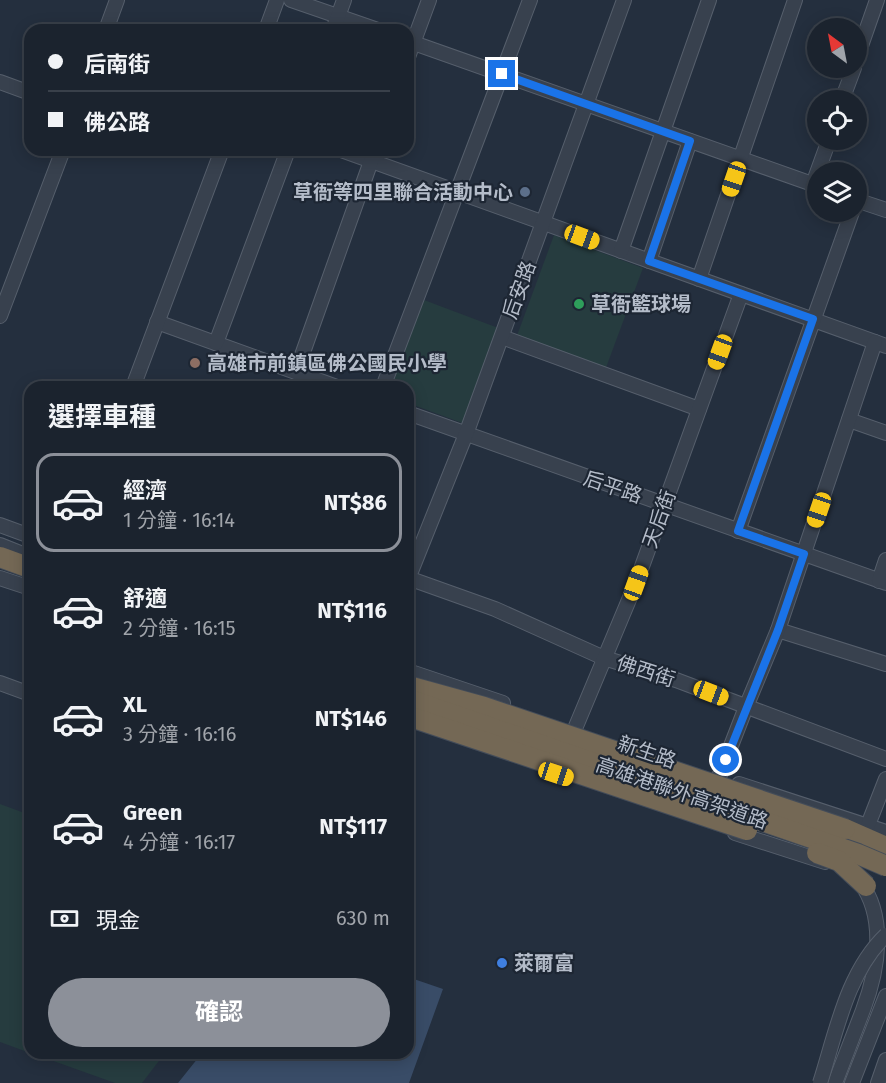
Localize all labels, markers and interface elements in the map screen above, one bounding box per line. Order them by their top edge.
north arrow [807,18,867,78]
map controls [807,18,867,222]
text: 后南街 [84,51,150,78]
route end [488,60,515,87]
button: locate [807,90,867,150]
text: 佛公路 [84,109,150,136]
car [720,159,748,199]
button: layers [807,162,867,222]
place label: 草衙等四里聯合活動中心 [293,180,513,204]
marker: 草衙等四里聯合活動中心 [518,185,532,199]
car [562,222,602,252]
street label: 后安路 [497,258,541,322]
place label: 草衙籃球場 [591,292,691,316]
marker: 草衙籃球場 [572,297,586,311]
car [705,332,735,372]
place label: 高雄市前鎮區佛公國民小學 [207,351,447,375]
marker: 高雄市前鎮區佛公國民小學 [188,356,202,370]
text: 選擇車種 [48,401,156,433]
street label: 后平路 [581,466,645,508]
icon: car [51,476,105,530]
text: 經濟 [123,477,167,504]
street label: 天后街 [637,487,681,551]
text: NT$86 [324,489,387,516]
car [805,490,833,530]
text: 1 分鐘 · 16:14 [123,508,235,532]
car [621,563,651,603]
icon: car [51,584,105,638]
text: 舒適 [123,585,167,612]
text: NT$116 [317,597,387,624]
text: 2 分鐘 · 16:15 [123,616,236,640]
street label: 佛西街 [614,650,678,692]
car [691,678,731,708]
text: XL [123,691,147,718]
icon: car [51,692,105,746]
text: NT$146 [315,705,387,732]
text: 3 分鐘 · 16:16 [123,722,236,746]
street label: 新生路 [615,731,679,773]
route start [712,746,739,773]
street label: 高雄港聯外高架道路 [593,752,771,834]
car [536,760,576,788]
text: Green [123,799,182,826]
icon: car [51,800,105,854]
text: NT$117 [319,813,387,840]
text: 4 分鐘 · 16:17 [123,830,235,854]
icon: cash [48,902,81,935]
text: 630 m [336,906,390,930]
text: 現金 [96,907,140,934]
place label: 萊爾富 [514,951,574,975]
marker: 萊爾富 [495,956,509,970]
button: 確認 [48,978,390,1047]

